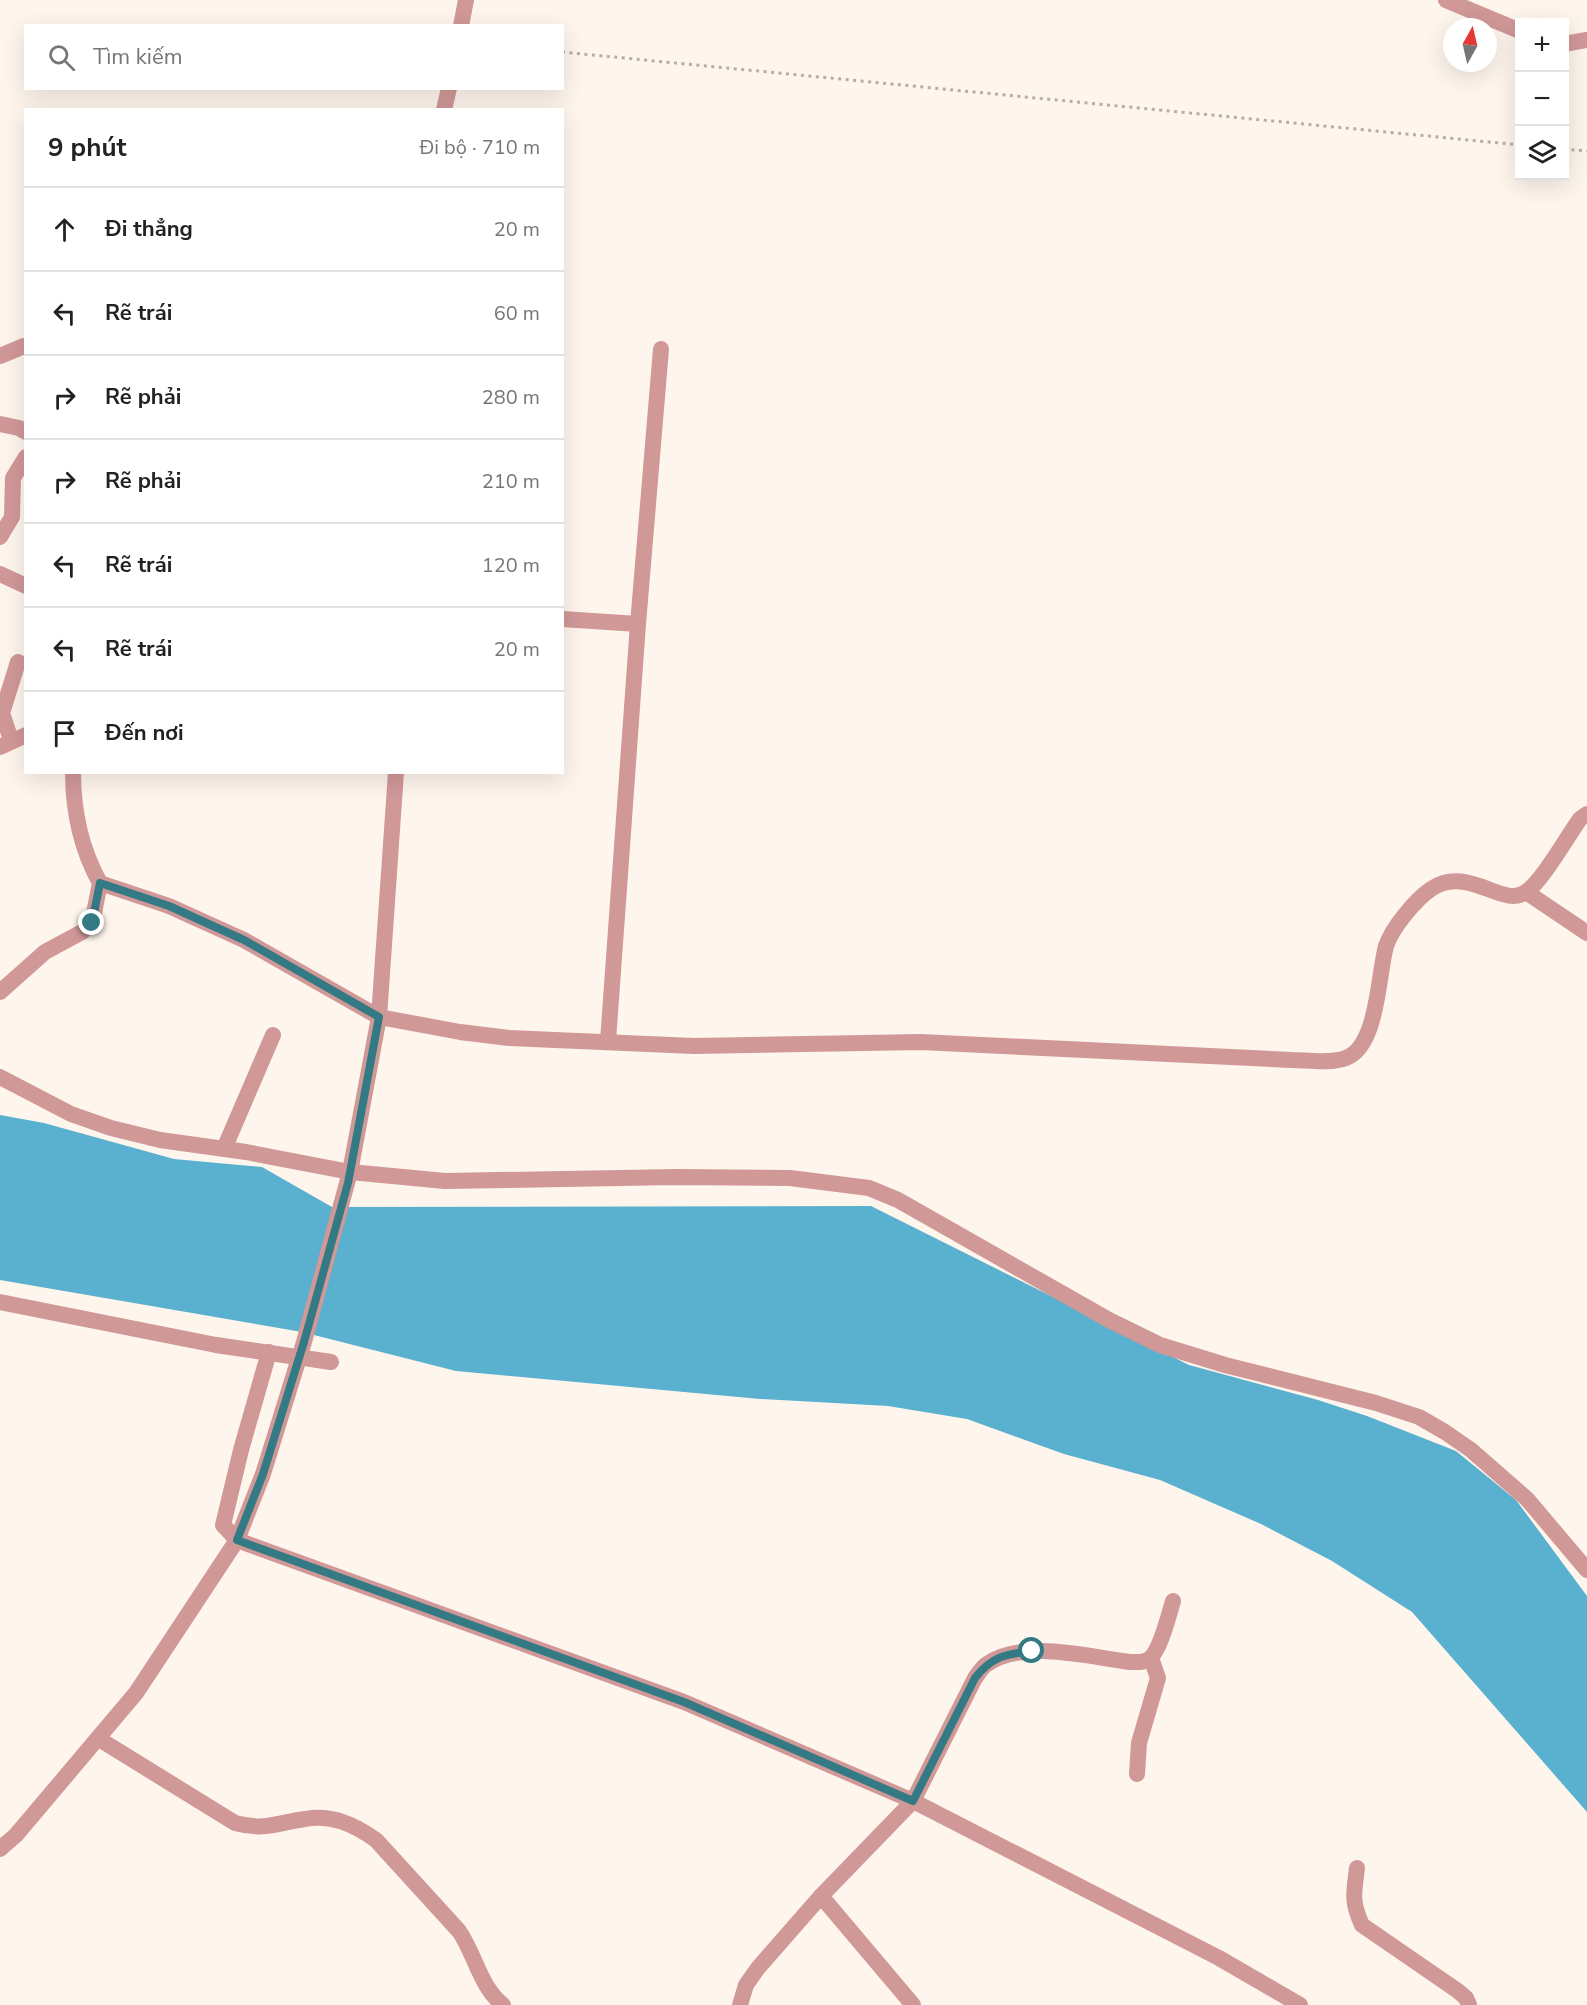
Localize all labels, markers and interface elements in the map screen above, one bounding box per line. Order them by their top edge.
north arrow [1443,18,1497,72]
map controls [1515,18,1569,180]
button: + [1515,18,1569,72]
search box [24,24,564,90]
icon: search [45,41,78,74]
text: Tìm kiếm [93,42,182,72]
button: − [1515,72,1569,126]
button: layers [1515,126,1569,180]
text: 9 phút [48,130,126,165]
text: Đi bộ · 710 m [420,134,540,161]
icon: ahead [48,213,81,246]
text: Đi thẳng [105,214,193,244]
text: 20 m [494,216,540,243]
icon: left [48,297,81,330]
text: Rẽ trái [105,298,172,328]
text: 60 m [494,300,540,327]
icon: right [48,381,81,414]
text: Rẽ phải [105,382,181,412]
text: 280 m [482,384,540,411]
icon: right [48,465,81,498]
text: Rẽ phải [105,466,181,496]
text: 210 m [482,468,540,495]
icon: left [48,549,81,582]
text: Rẽ trái [105,550,172,580]
text: 120 m [482,552,540,579]
icon: left [48,633,81,666]
text: Rẽ trái [105,634,172,664]
text: 20 m [494,636,540,663]
icon: arrive [48,717,81,750]
text: Đến nơi [105,718,184,748]
route end [78,909,104,935]
route start [1018,1637,1044,1663]

